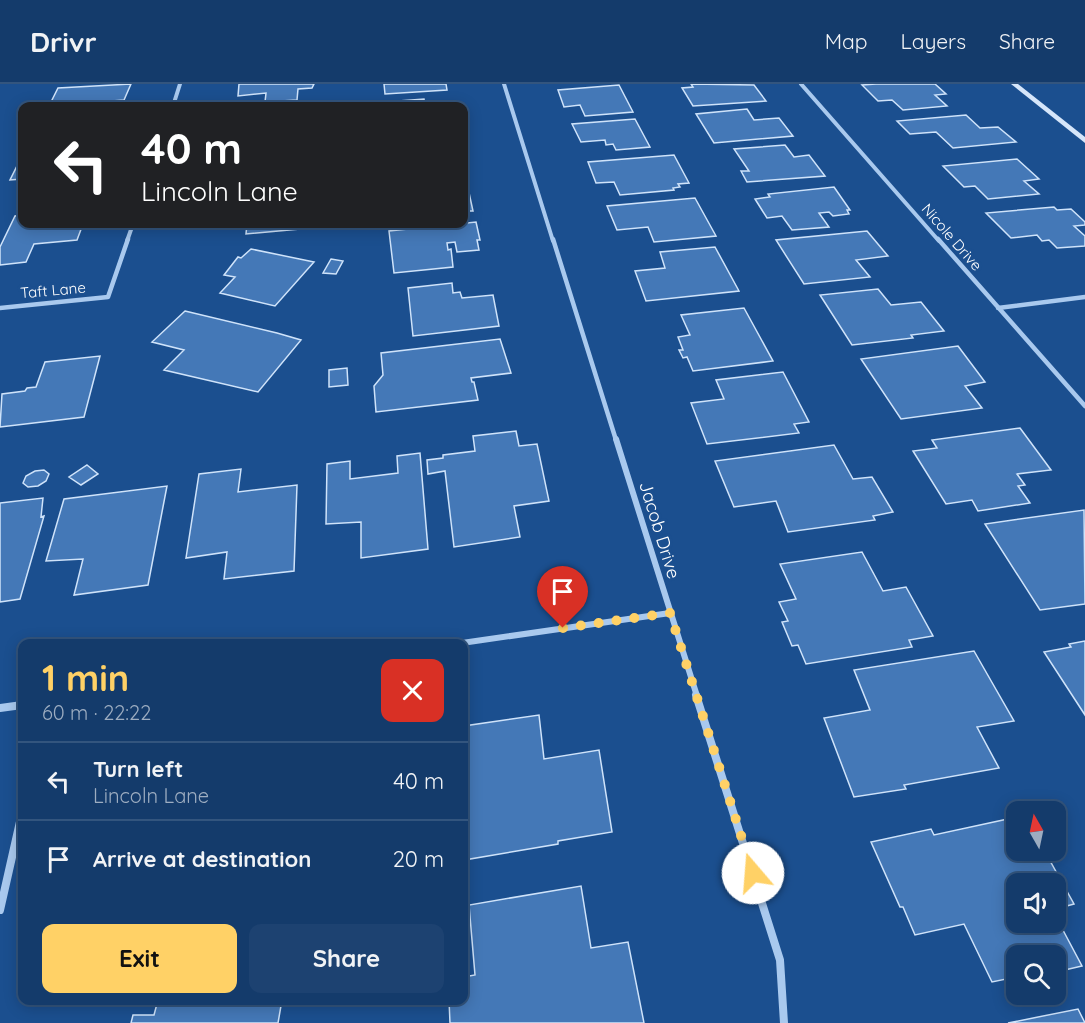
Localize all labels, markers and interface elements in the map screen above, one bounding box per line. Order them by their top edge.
text: Drivr [30,24,97,59]
text: Map [825,28,868,54]
text: Layers [901,28,966,54]
text: Share [999,28,1055,54]
text: 40 m [141,122,242,175]
icon: left [42,126,120,204]
text: Lincoln Lane [141,174,298,208]
street label: Nicole Drive [918,199,986,275]
street label: Taft Lane [20,278,86,302]
street label: Jacob Drive [634,479,686,581]
pin [537,566,588,628]
icon: arrive [546,575,579,608]
text: 1 min [42,655,129,700]
button: close [381,659,444,722]
text: 60 m · 22:22 [42,700,151,725]
text: Turn left [93,755,183,783]
icon: left [42,765,75,798]
text: 40 m [393,767,444,795]
text: Lincoln Lane [93,783,209,808]
north arrow [1006,801,1066,861]
map controls [1006,801,1066,1005]
position arrow [721,841,785,905]
icon: arrive [42,843,75,876]
text: Arrive at destination [93,845,311,873]
text: 20 m [393,845,444,873]
button: sound [1006,873,1066,933]
button: Exit [42,924,237,993]
button: Share [249,924,444,993]
button: search [1006,945,1066,1005]

